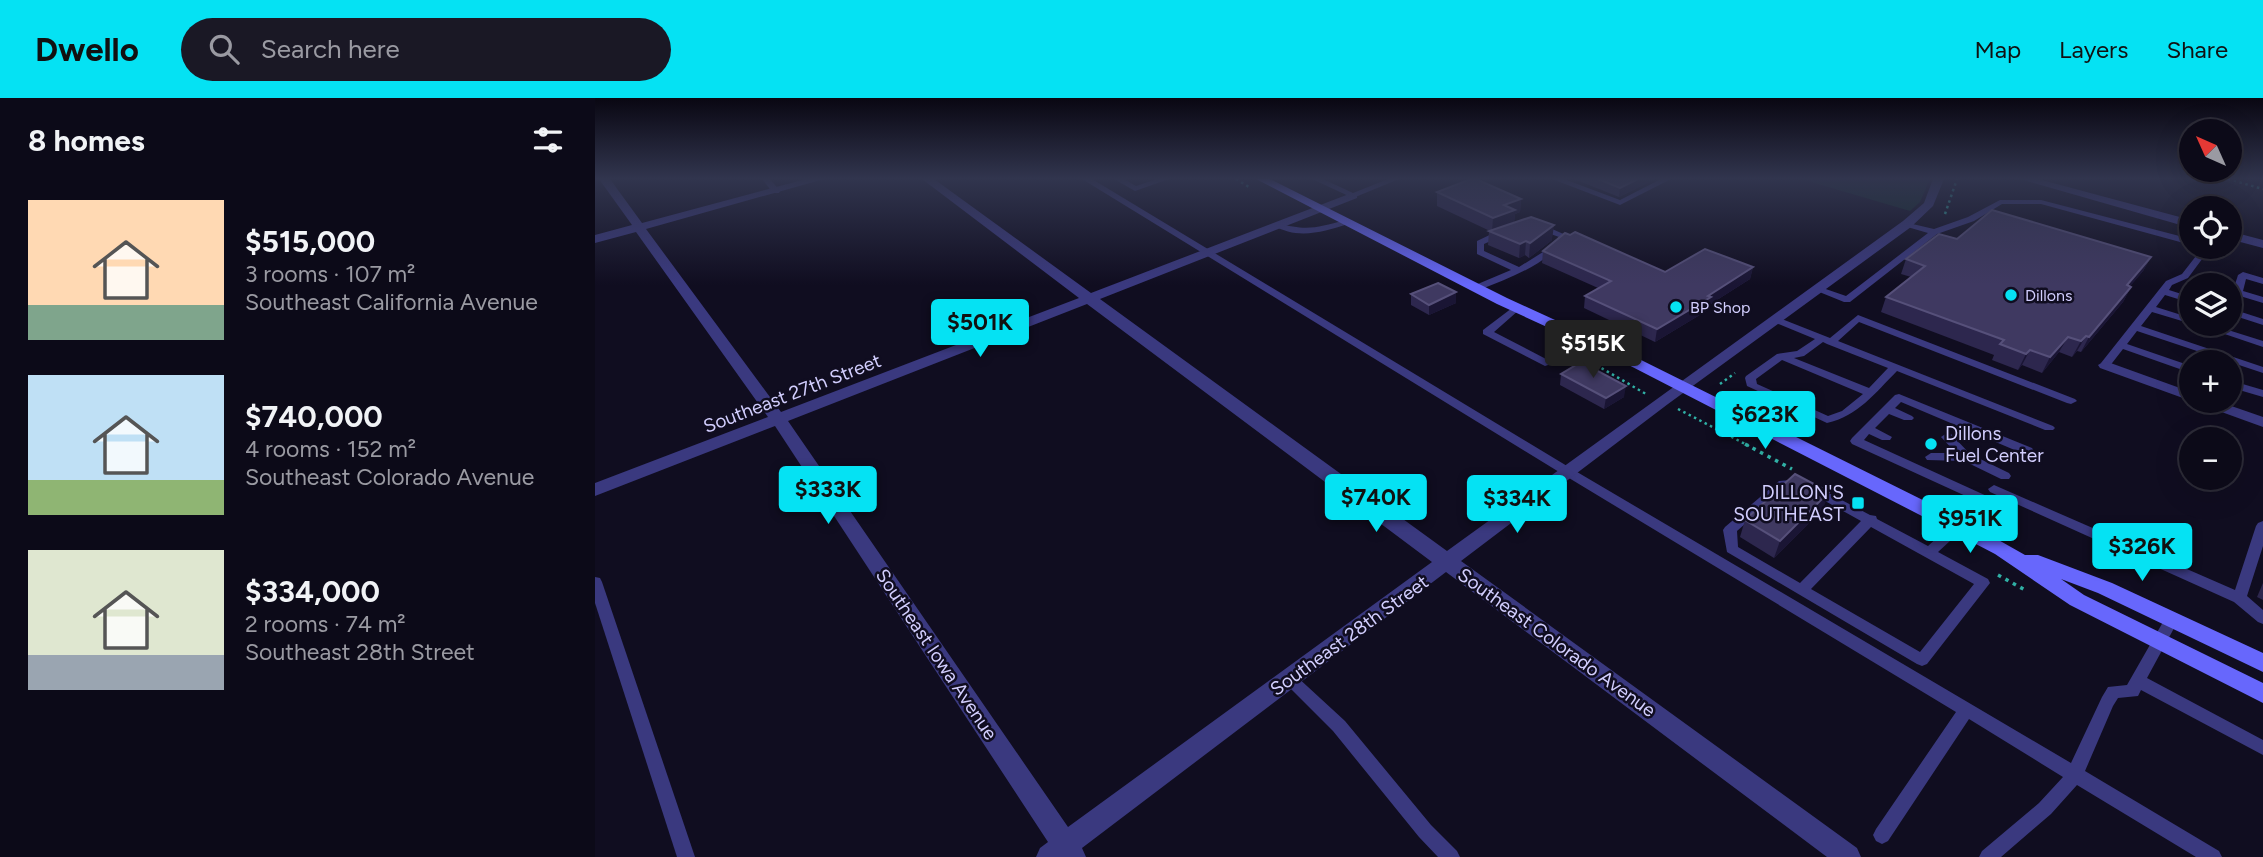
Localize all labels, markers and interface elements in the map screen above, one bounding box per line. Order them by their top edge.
search box [181,18,671,81]
text: Dwello [35,30,139,69]
icon: search [205,30,243,68]
text: Search here [261,33,400,65]
text: Map [1974,35,2021,64]
text: Layers [2059,35,2128,64]
text: Share [2166,35,2228,64]
north arrow [2179,119,2242,182]
map controls [2179,119,2242,490]
icon: filters [529,121,567,159]
text: 8 homes [28,122,145,159]
button: locate [2179,196,2242,259]
text: $515,000 [245,223,375,260]
icon: home [84,228,168,312]
text: 3 rooms · 107 m² [245,260,415,288]
button: layers [2179,273,2242,336]
place label: Dillons [2025,286,2072,305]
marker: Dillons [2003,287,2019,303]
text: Southeast California Avenue [245,288,538,316]
place label: BP Shop [1690,298,1750,317]
marker: BP Shop [1668,299,1684,315]
pin: $501K [931,300,1029,359]
text: $501K [947,308,1013,336]
pin: $515K [1544,320,1642,380]
text: $515K [1561,329,1625,357]
street label: Southeast 27th Street [700,349,884,438]
button: + [2179,350,2242,413]
pin: $623K [1716,392,1814,451]
text: $740,000 [245,398,383,435]
text: $623K [1731,400,1799,428]
icon: home [84,403,168,487]
place label: Dillons Fuel Center [1945,422,2044,467]
button: − [2179,427,2242,490]
text: 4 rooms · 152 m² [245,435,416,463]
marker: Dillons Fuel Center [1923,436,1939,452]
text: Southeast Colorado Avenue [245,463,534,491]
pin: $333K [779,466,877,526]
pin: $740K [1327,474,1425,534]
text: $333K [795,475,861,503]
pin: $334K [1468,476,1566,535]
place label: DILLON'S SOUTHEAST [1733,481,1845,526]
text: $740K [1341,483,1411,511]
text: $334K [1483,484,1551,512]
marker: DILLON'S SOUTHEAST [1850,495,1866,511]
pin: $951K [1921,496,2019,555]
text: $951K [1938,504,2002,532]
pin: $326K [2093,524,2191,583]
text: $326K [2108,532,2176,560]
street label: Southeast Colorado Avenue [1453,563,1660,722]
street label: Southeast Iowa Avenue [871,564,1002,744]
street label: Southeast 28th Street [1266,570,1433,701]
text: $334,000 [245,573,380,610]
icon: home [84,578,168,662]
text: 2 rooms · 74 m² [245,610,406,638]
text: Southeast 28th Street [245,638,475,666]

